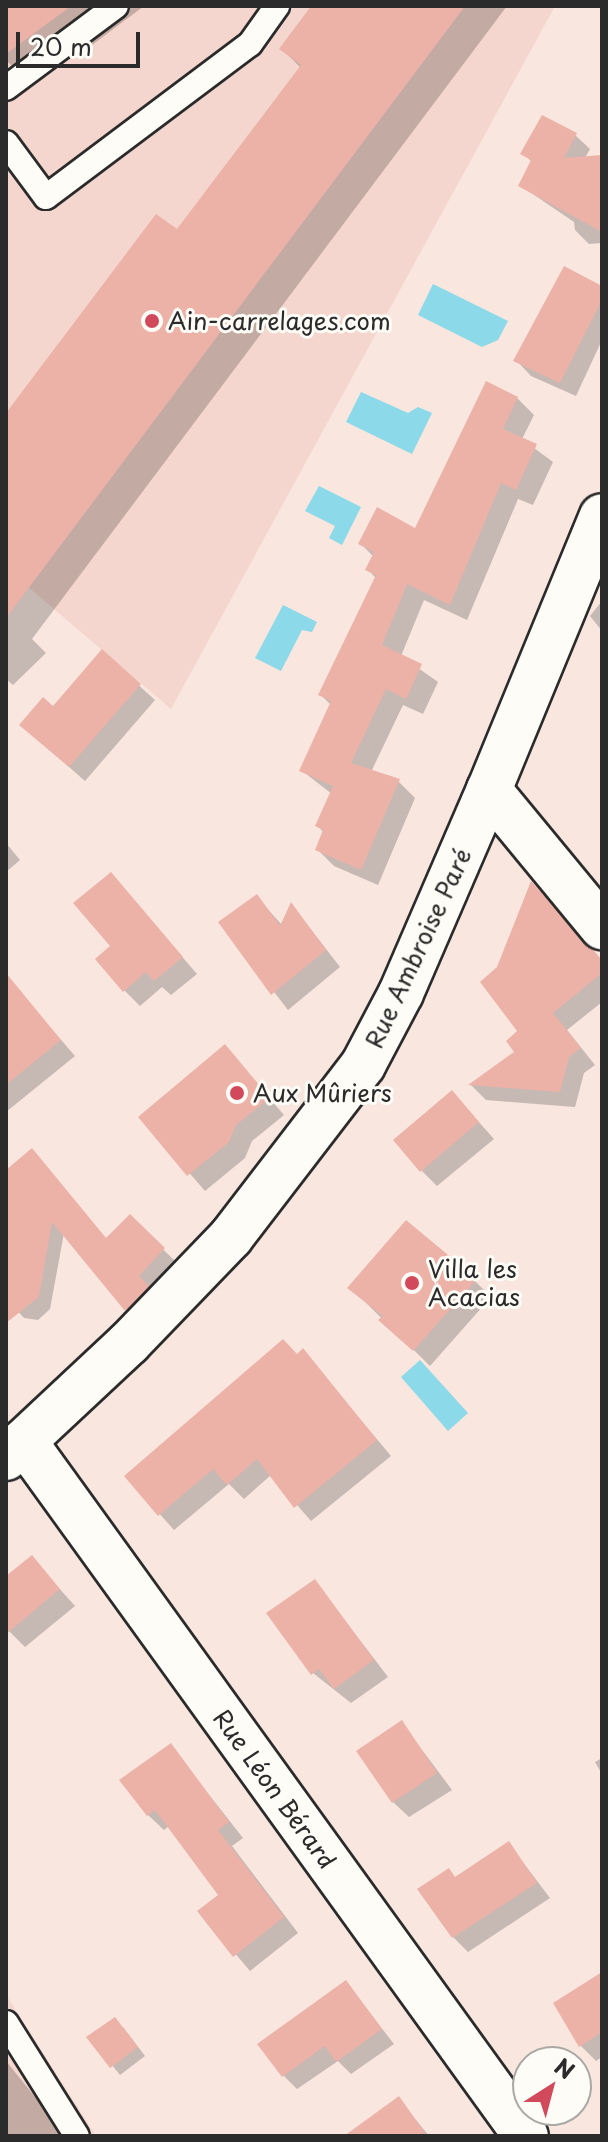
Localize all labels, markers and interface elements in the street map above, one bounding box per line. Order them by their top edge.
scale bar [20,16,144,66]
text: 20 m [30,28,92,64]
place label: Ain-carrelages.com [168,307,391,335]
marker: Ain-carrelages.com [143,312,161,330]
street label: Rue Ambroise Paré [359,843,477,1053]
place label: Aux Mûriers [253,1079,394,1107]
marker: Aux Mûriers [228,1084,246,1102]
place label: Villa les Acacias [428,1255,520,1311]
marker: Villa les Acacias [403,1274,421,1292]
street label: Rue Léon Bérard [206,1702,344,1876]
north arrow [512,2046,592,2126]
text: N [548,2049,582,2086]

